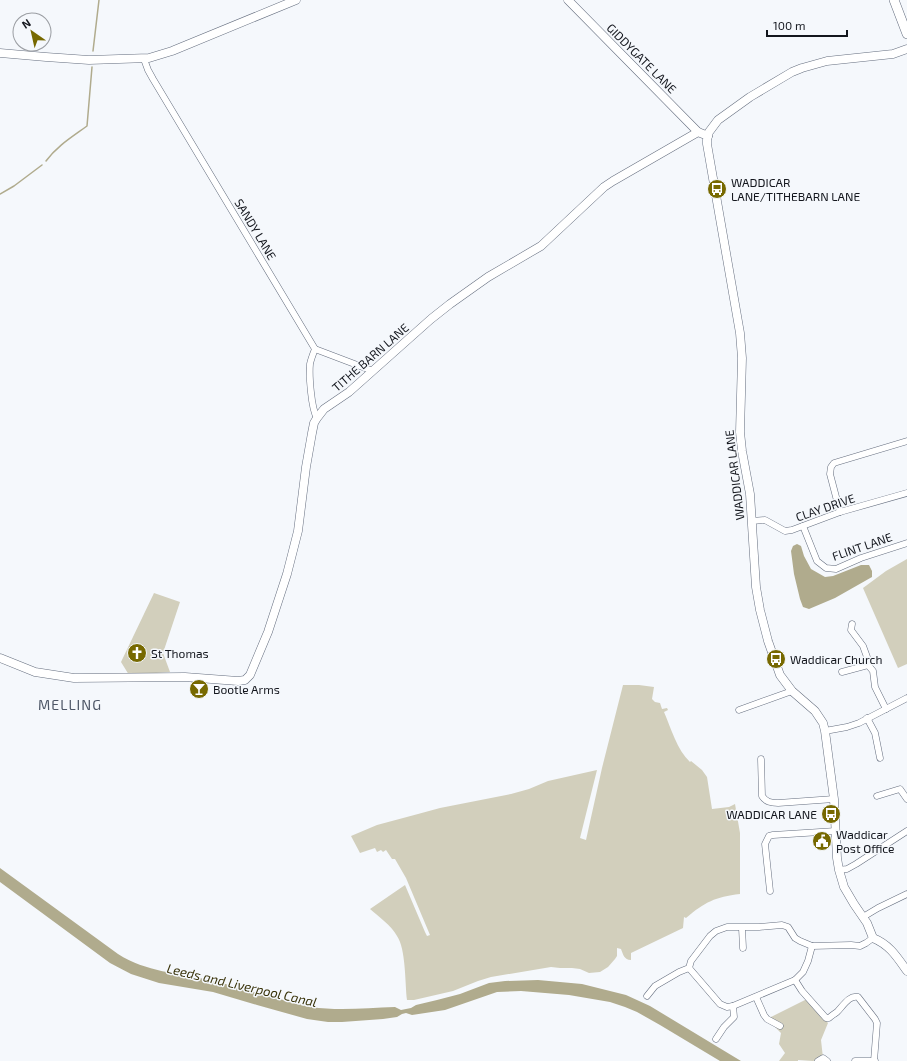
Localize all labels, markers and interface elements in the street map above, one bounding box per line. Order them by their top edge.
north arrow [12,12,52,52]
scale bar [767,12,847,38]
text: N [19,16,33,31]
text: 100 m [773,18,805,32]
street label: GIDDYGATE LANE [604,20,680,96]
place label: WADDICAR LANE/TITHEBARN LANE [731,175,860,203]
bus stop icon: WADDICAR LANE/TITHEBARN LANE [706,178,728,200]
street label: SANDY LANE [232,196,280,262]
street label: TITHE BARN LANE [329,320,411,394]
street label: WADDICAR LANE [721,429,746,521]
street label: CLAY DRIVE [794,490,857,524]
street label: FLINT LANE [830,529,894,563]
church icon: St Thomas [126,642,148,664]
place label: St Thomas [151,646,209,660]
bus stop icon: Waddicar Church [765,648,787,670]
place label: Waddicar Church [790,652,882,666]
bar icon: Bootle Arms [188,678,210,700]
place label: Bootle Arms [213,682,280,696]
district label: MELLING [38,696,102,713]
bus stop icon: WADDICAR LANE [820,803,842,825]
place label: WADDICAR LANE [726,807,817,821]
place label: Waddicar Post Office [836,827,895,855]
public building icon: Waddicar Post Office [811,830,833,852]
water label: Leeds and Liverpool Canal [165,960,319,1010]

